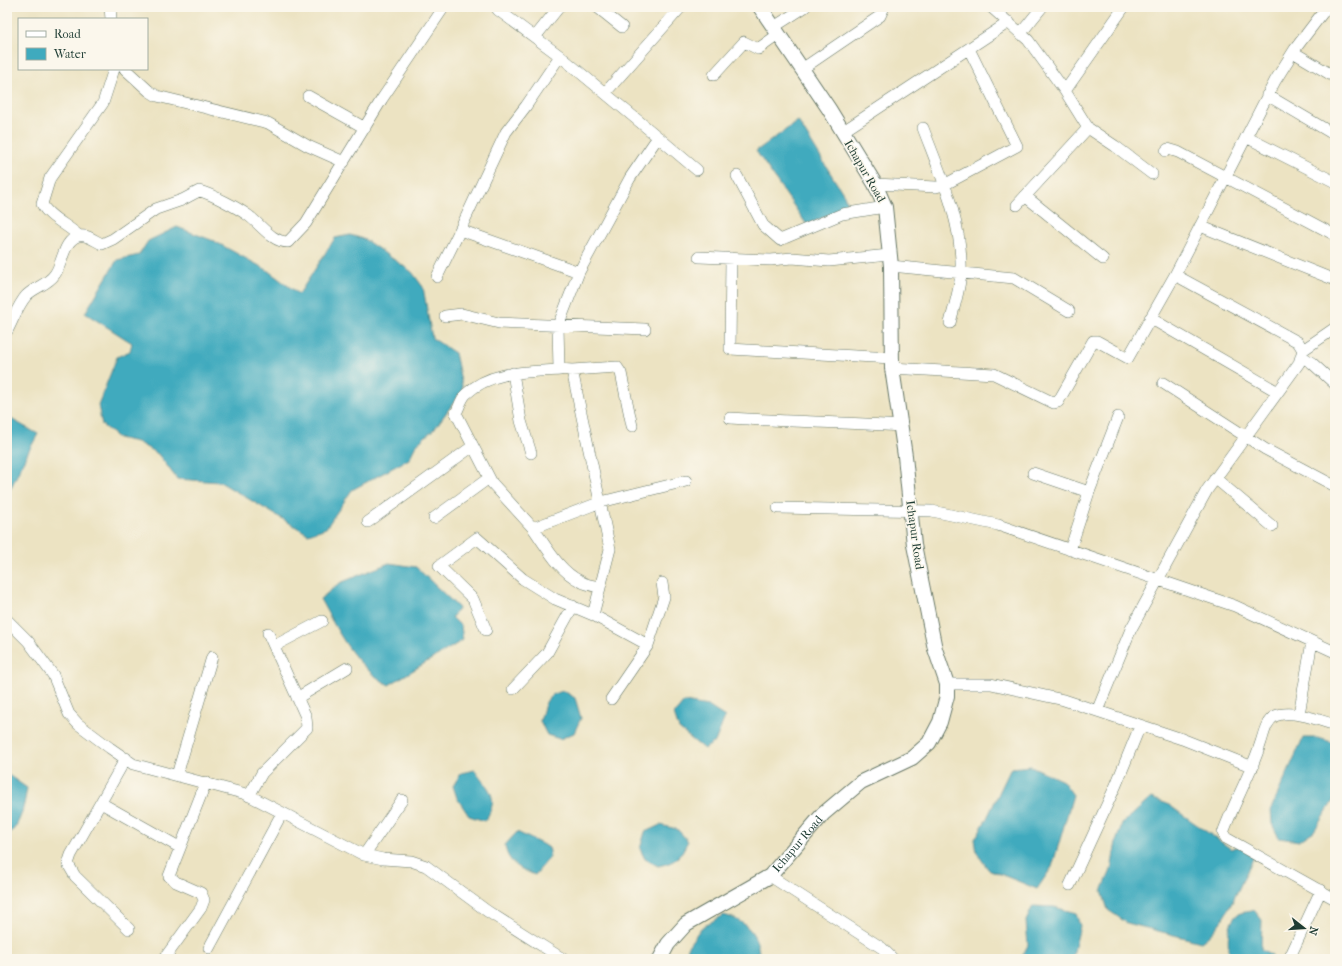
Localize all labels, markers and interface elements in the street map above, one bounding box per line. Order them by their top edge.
legend [18,18,148,70]
text: Road [54,27,81,41]
text: Water [53,47,87,61]
street label: Ichapur Road [842,137,889,205]
street label: Ichapur Road [903,500,927,571]
street label: Ichapur Road [770,812,826,875]
north arrow [1284,908,1324,948]
text: N [1305,925,1321,937]

